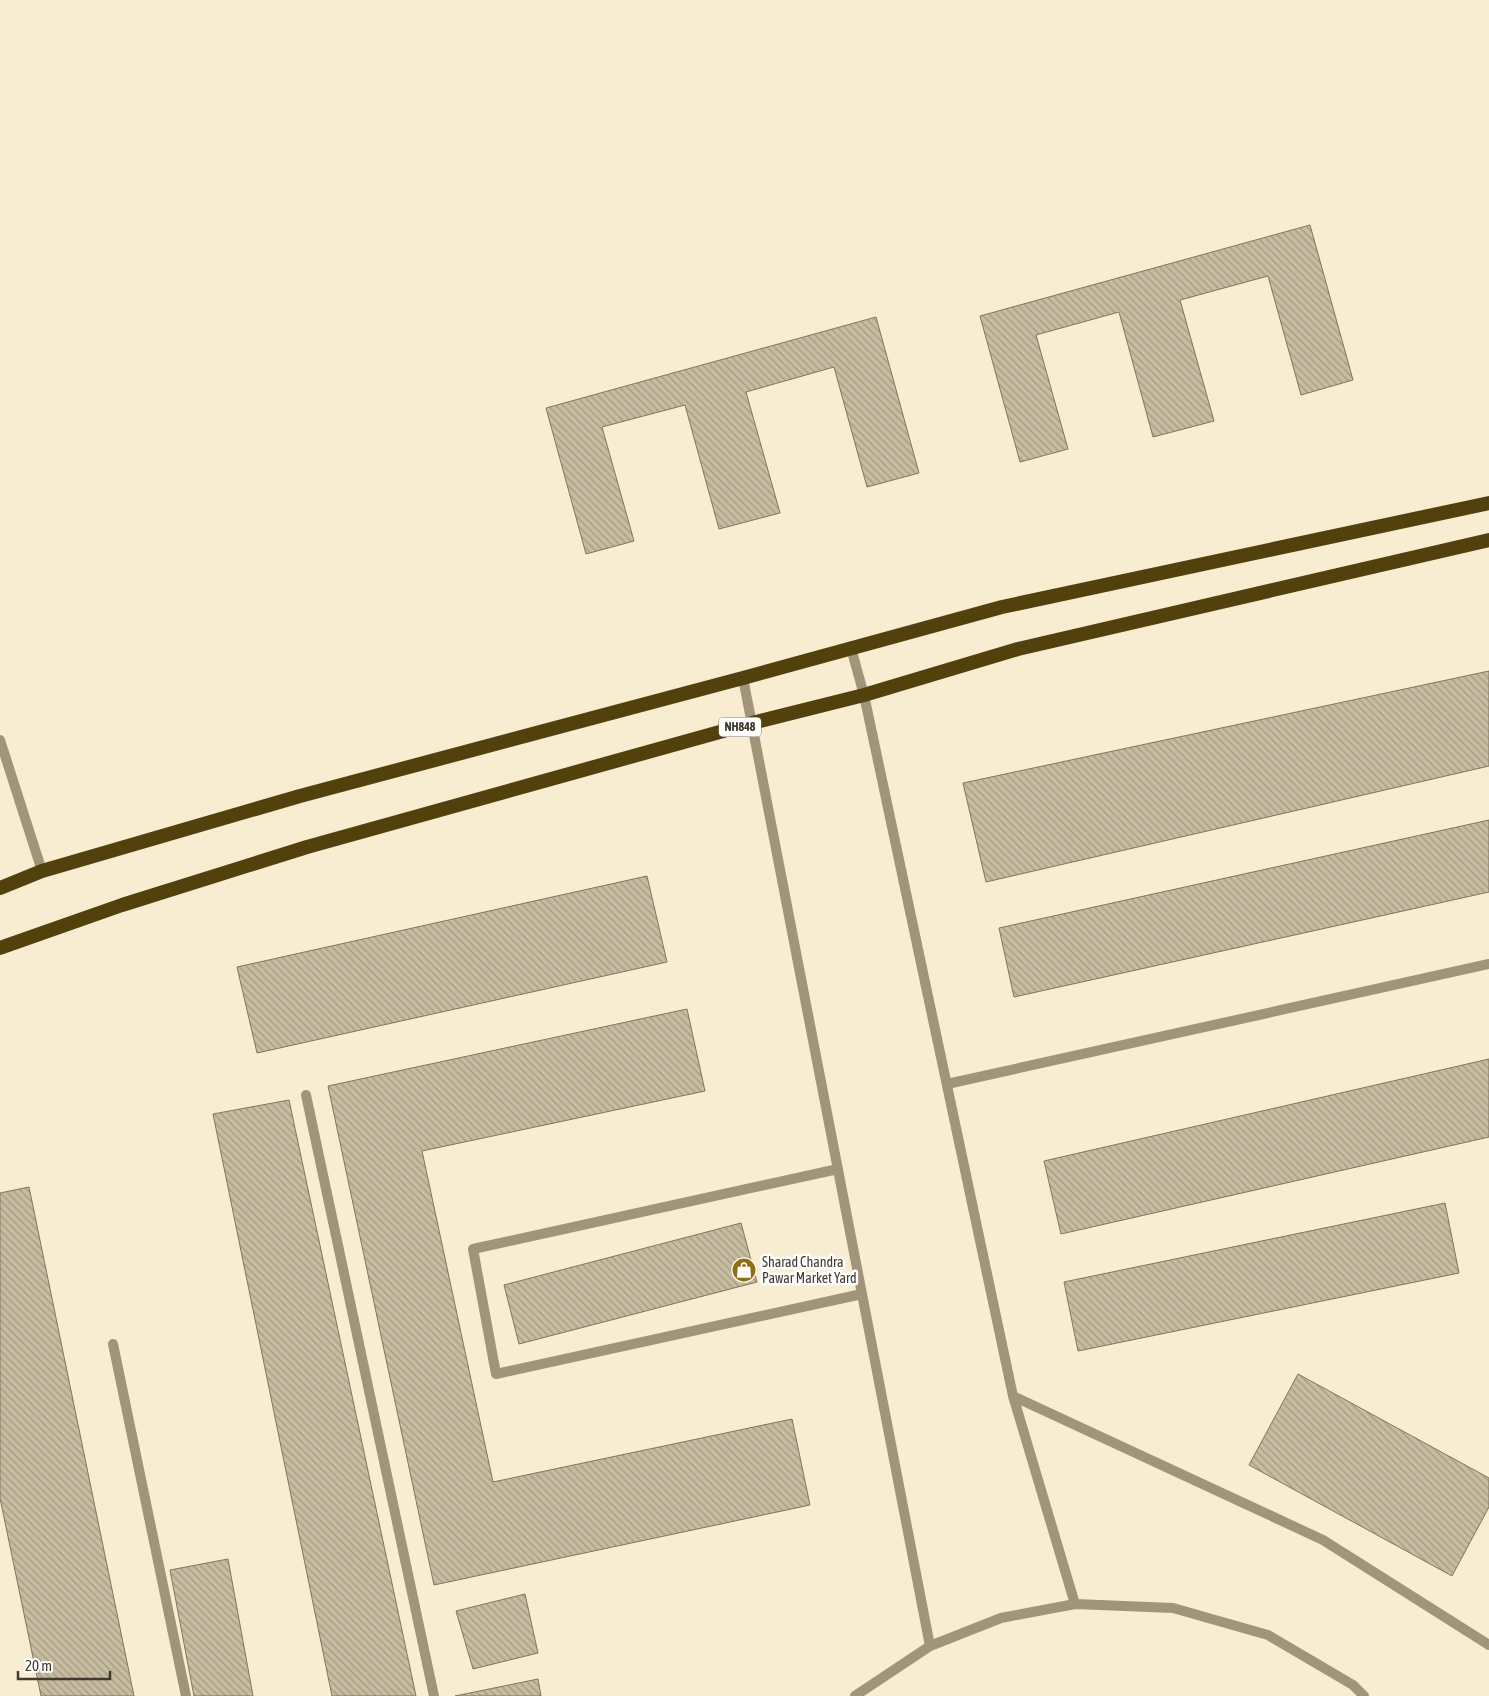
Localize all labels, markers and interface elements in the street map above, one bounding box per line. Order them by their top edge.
road number: NH848 [719,718,761,736]
place label: Sharad Chandra Pawar Market Yard [762,1254,857,1286]
shop icon: Sharad Chandra Pawar Market Yard [731,1257,757,1283]
scale bar [18,1648,110,1680]
text: 20 m [25,1657,52,1674]

